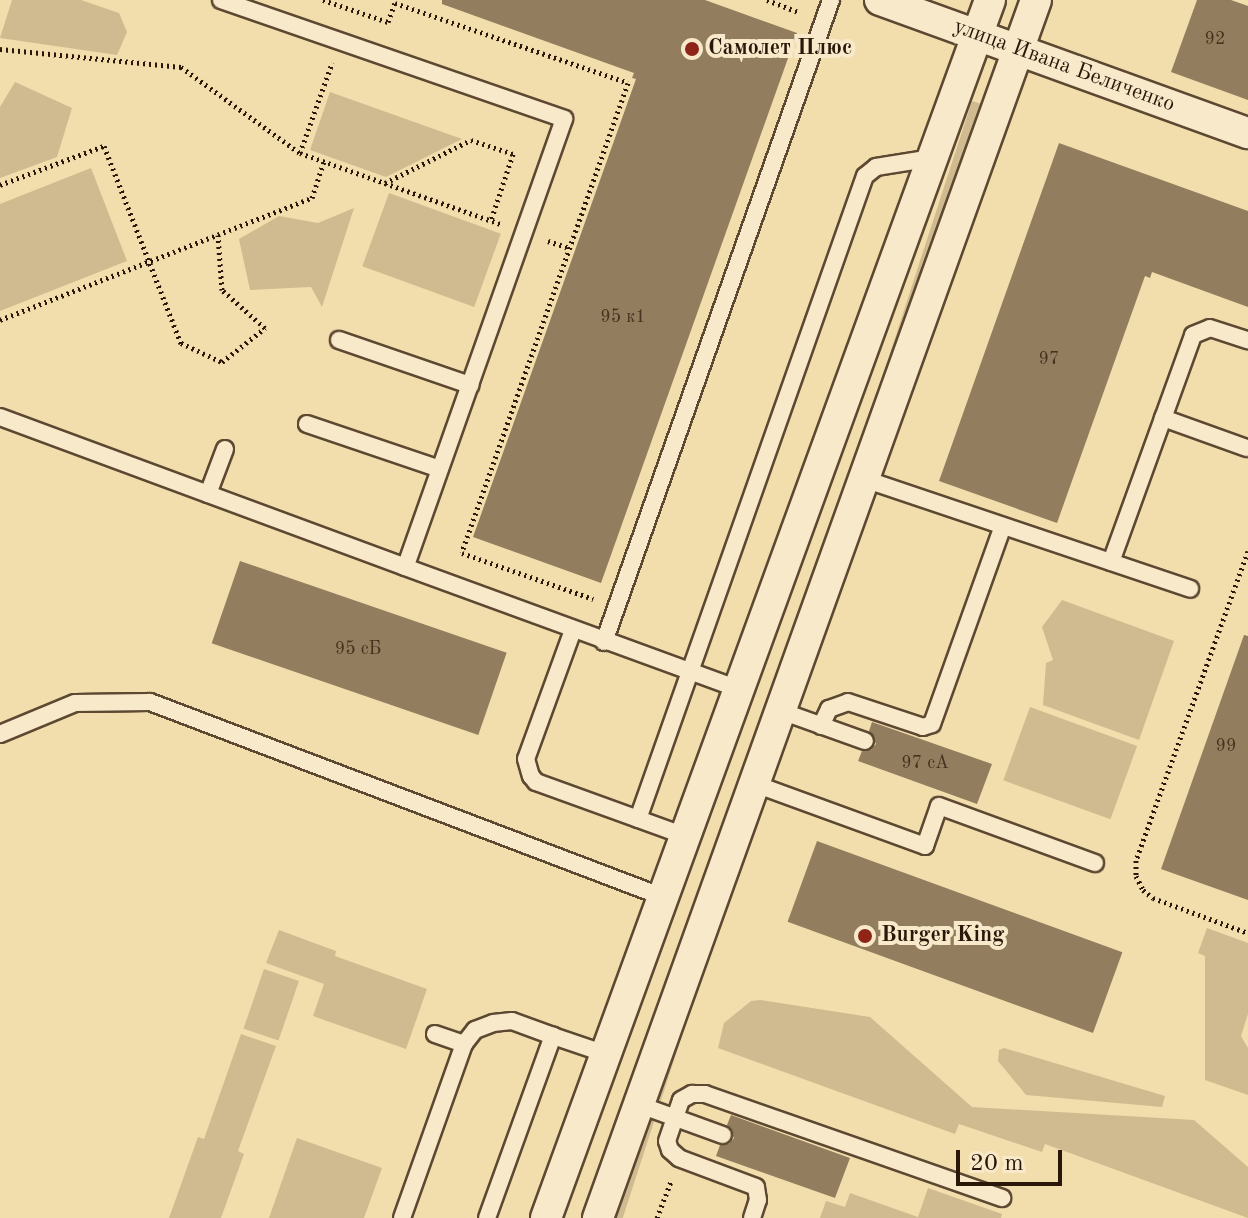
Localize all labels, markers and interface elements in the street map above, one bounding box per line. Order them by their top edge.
street label: улица Ивана Беличенко [950,14,1178,118]
house number: 92 [1205,28,1225,50]
place label: Самолет Плюс [708,36,852,62]
marker: Самолет Плюс [683,40,701,58]
house number: 95 к1 [600,306,646,328]
house number: 97 [1039,348,1059,370]
house number: 95 сБ [335,638,381,660]
house number: 99 [1216,735,1236,757]
house number: 97 сА [901,752,949,774]
place label: Burger King [881,923,1004,949]
marker: Burger King [856,927,874,945]
scale bar [960,1134,1066,1184]
text: 20 m [970,1152,1024,1176]

